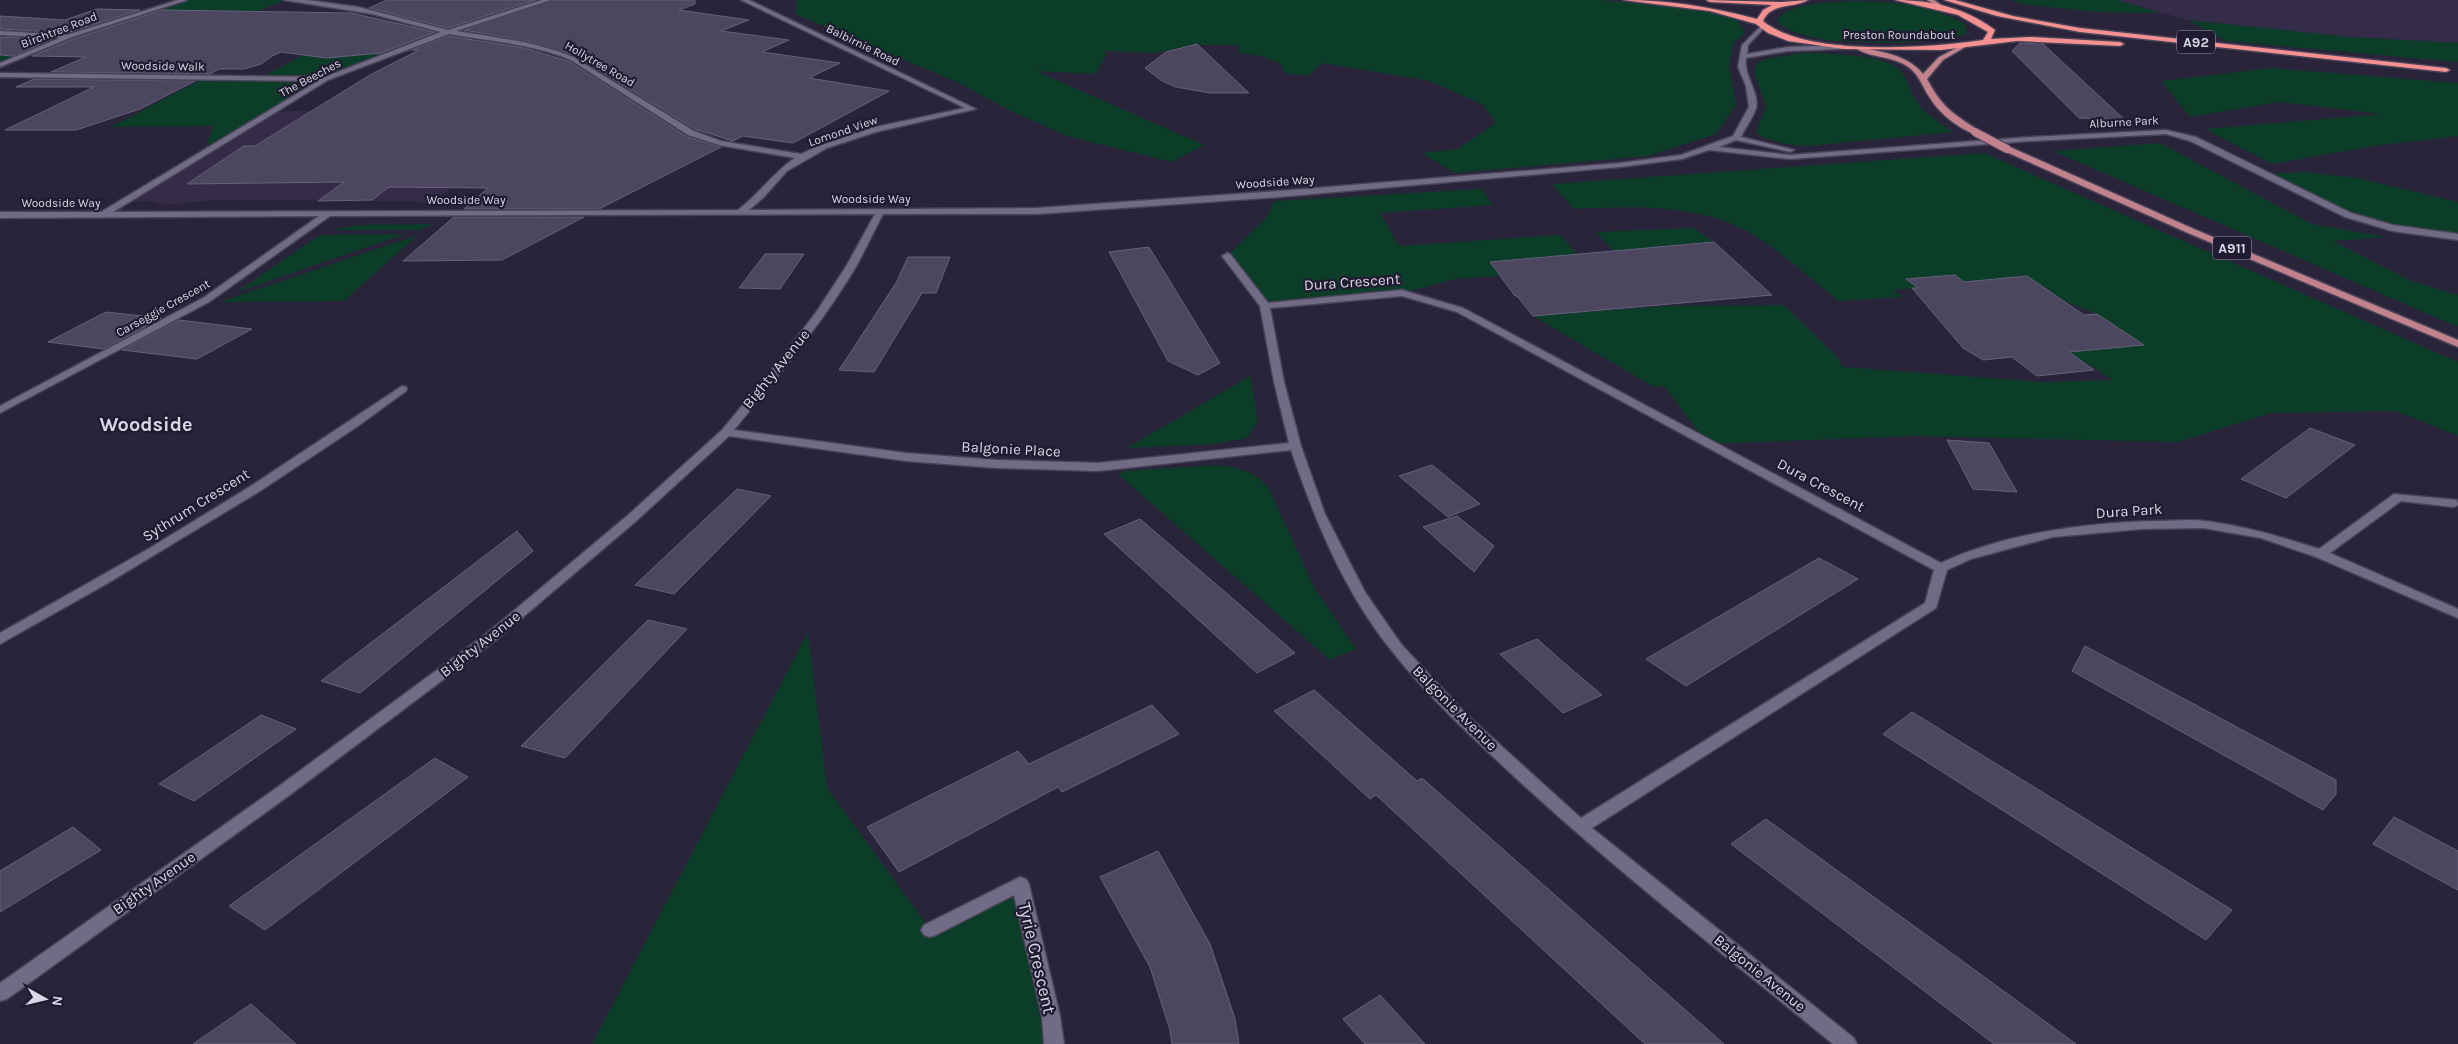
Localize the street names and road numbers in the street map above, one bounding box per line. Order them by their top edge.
street label: Birchtree Road [19,9,99,51]
street label: Balbirnie Road [824,21,902,69]
street label: Preston Roundabout [1843,28,1956,42]
road number: A92 [2177,31,2215,54]
street label: Hollytree Road [562,38,638,90]
street label: The Beeches [277,56,343,100]
street label: Woodside Walk [121,58,205,74]
street label: Lomond View [807,113,880,149]
street label: Alburne Park [2089,113,2159,131]
street label: Woodside Way [1235,172,1315,192]
street label: Woodside Way [831,192,911,206]
street label: Woodside Way [426,193,506,207]
street label: Woodside Way [21,196,101,210]
road number: A911 [2213,237,2251,260]
street label: Dura Crescent [1303,270,1401,294]
street label: Carseggie Crescent [114,276,213,340]
street label: Bighty Avenue [739,326,813,412]
street label: Balgonie Place [961,437,1061,461]
street label: Dura Crescent [1774,454,1868,516]
street label: Sythrum Crescent [139,465,253,545]
street label: Dura Park [2095,500,2163,522]
street label: Bighty Avenue [436,607,524,681]
street label: Balgonie Avenue [1409,662,1501,754]
street label: Bighty Avenue [109,848,199,918]
street label: Tyrie Crescent [1013,900,1061,1016]
street label: Balgonie Avenue [1711,931,1809,1015]

